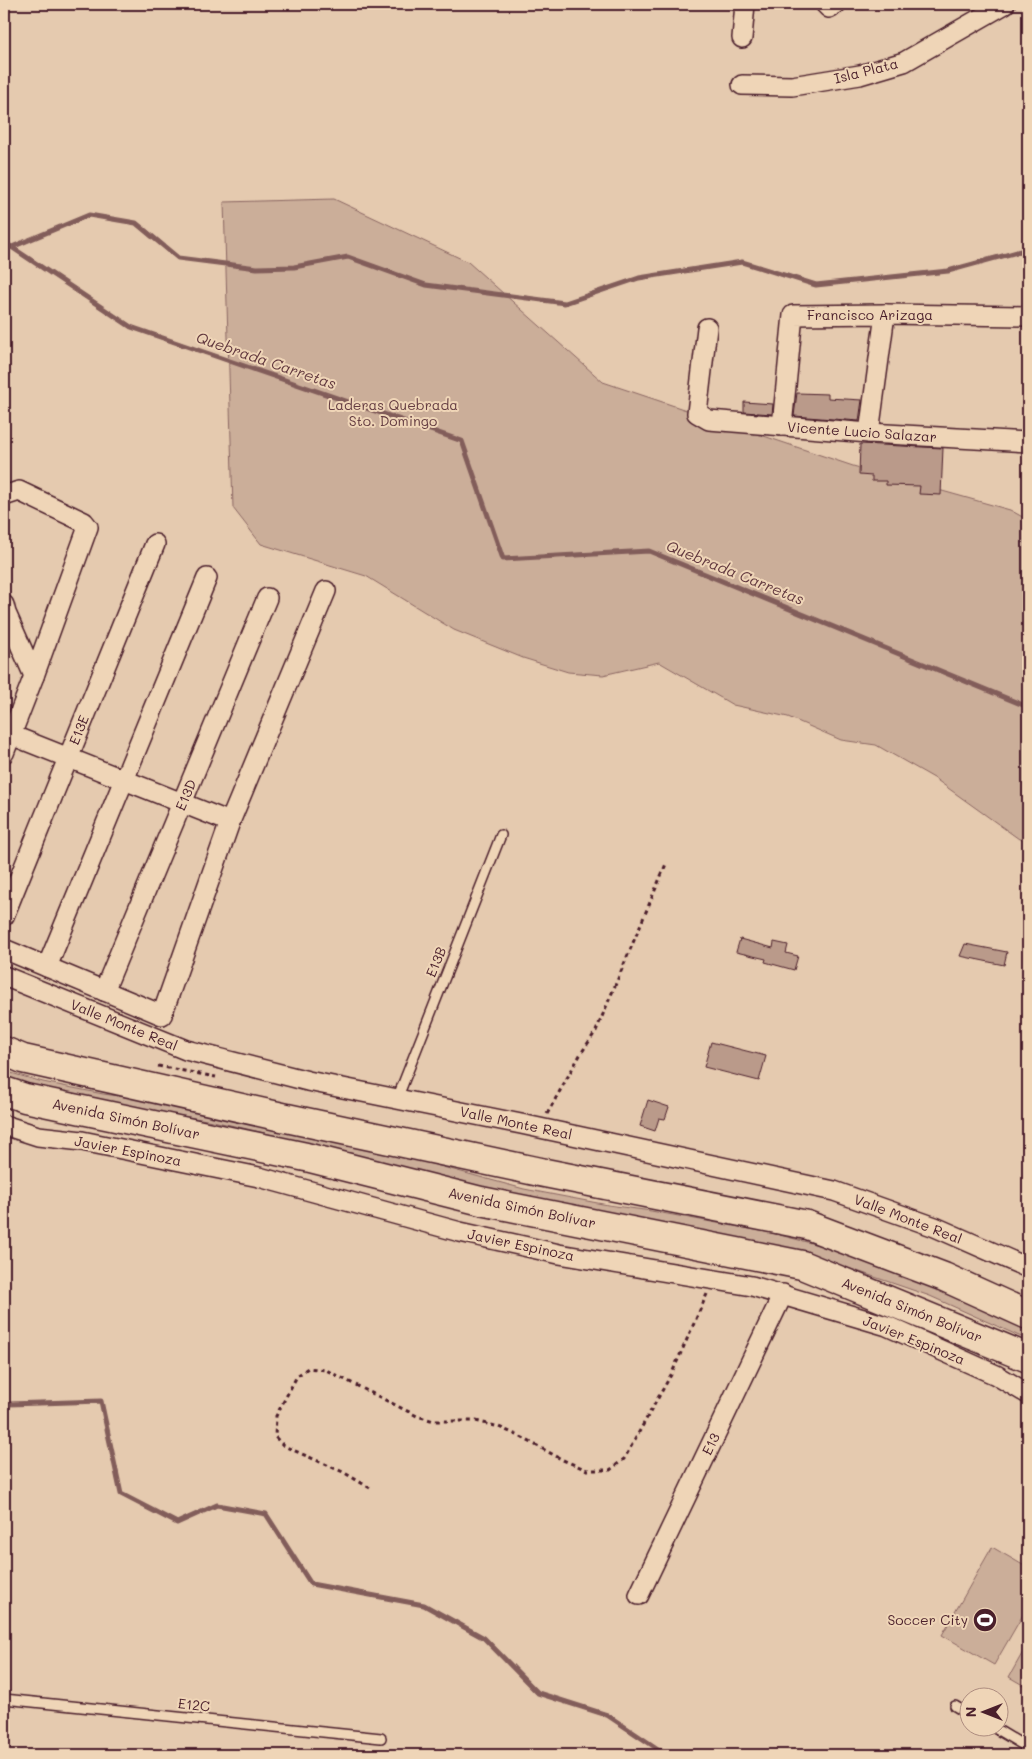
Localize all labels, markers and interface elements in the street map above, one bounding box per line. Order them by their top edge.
street label: Isla Plata [832,53,900,88]
street label: Francisco Arizaga [807,305,933,324]
water label: Quebrada Carretas [194,327,339,393]
park label: Laderas Quebrada Sto. Domingo [328,395,458,430]
street label: Vicente Lucio Salazar [787,417,937,446]
water label: Quebrada Carretas [664,535,807,609]
street label: E13E [64,712,93,748]
street label: E13D [171,776,201,813]
street label: E13B [421,944,450,980]
street label: Valle Monte Real [68,994,181,1055]
street label: Avenida Simón Bolívar [51,1094,202,1143]
street label: Valle Monte Real [458,1101,574,1144]
street label: Javier Espinoza [73,1131,183,1170]
street label: Avenida Simón Bolívar [447,1183,598,1232]
street label: Valle Monte Real [851,1189,965,1248]
street label: Javier Espinoza [466,1224,576,1265]
street label: Avenida Simón Bolívar [839,1273,985,1347]
street label: Javier Espinoza [860,1310,968,1369]
street label: E13 [697,1430,724,1458]
sports icon: Soccer City [972,1607,998,1633]
place label: Soccer City [887,1610,968,1629]
north arrow [960,1686,1010,1736]
street label: E12C [177,1693,211,1716]
text: N [961,1707,980,1717]

